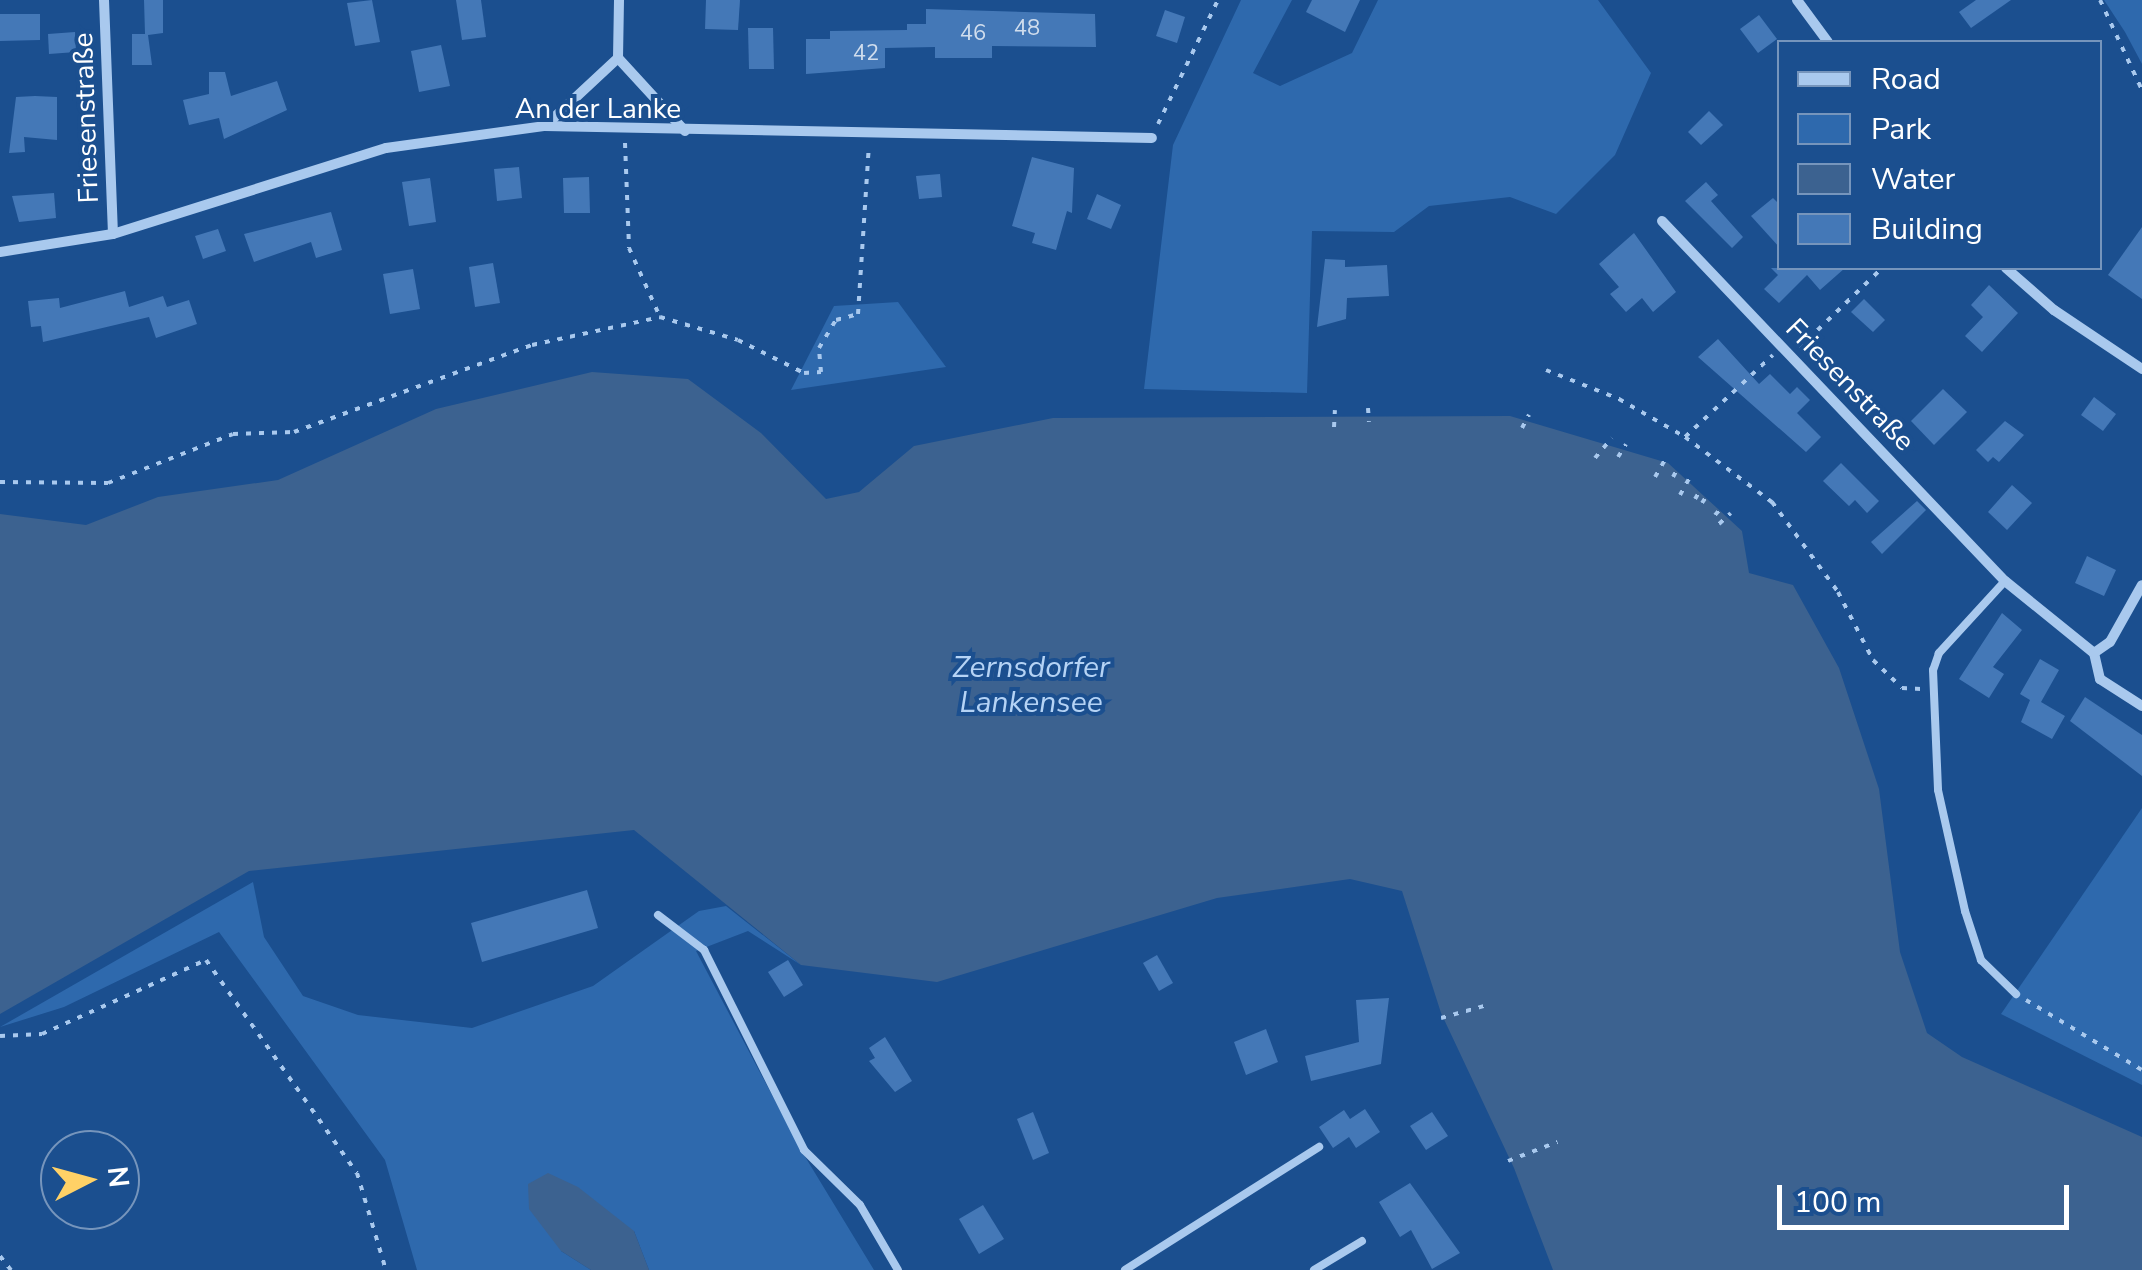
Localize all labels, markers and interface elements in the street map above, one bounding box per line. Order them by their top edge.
house number: 48 [1014,16,1040,42]
house number: 46 [960,21,986,47]
street label: Friesenstraße [66,32,106,204]
legend [1777,40,2102,270]
house number: 42 [853,41,879,67]
text: Road [1871,59,1941,100]
street label: An der Lanke [515,92,681,126]
text: Park [1871,109,1931,150]
text: Water [1871,159,1955,200]
text: Building [1871,209,1983,250]
street label: Friesenstraße [1779,312,1921,458]
water label: Zernsdorfer Lankensee [952,650,1110,720]
north arrow [40,1130,140,1230]
text: N [98,1165,138,1189]
scale bar [1782,1165,2074,1227]
text: 100 m [1794,1182,1881,1223]

